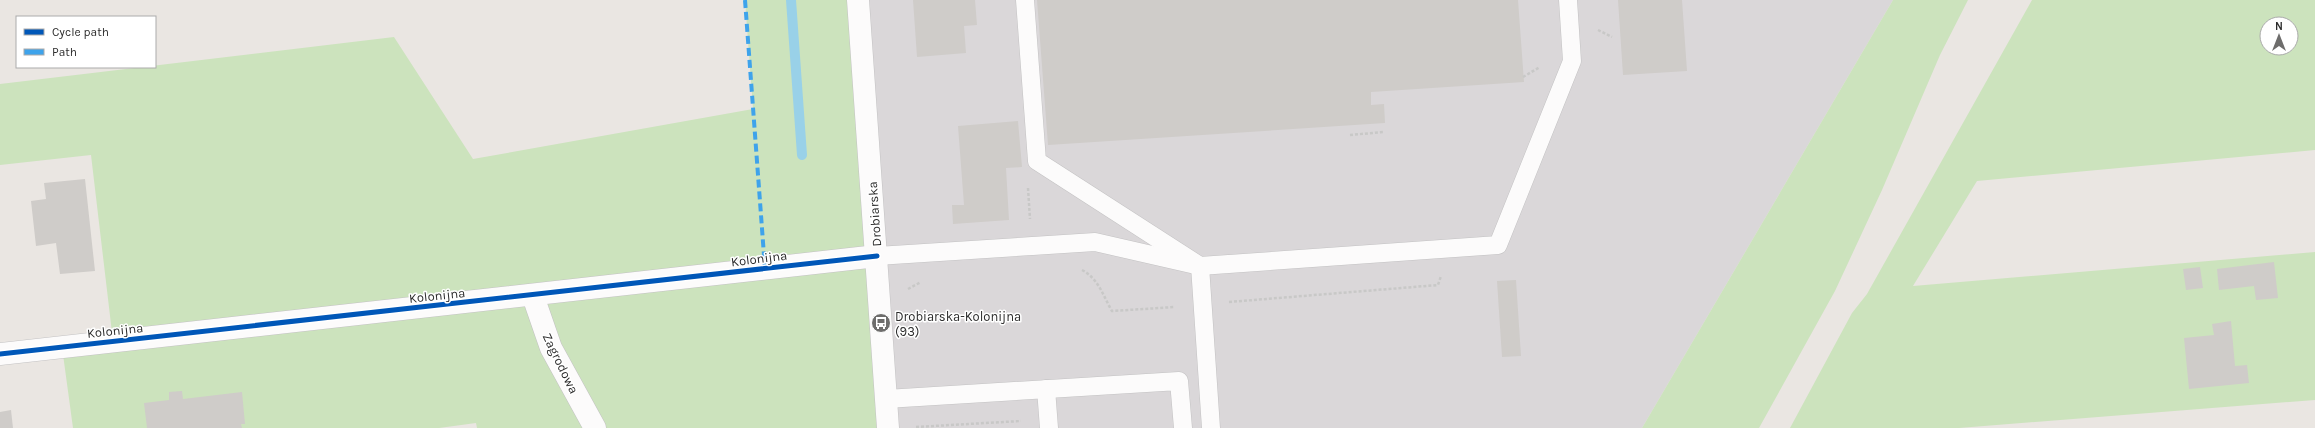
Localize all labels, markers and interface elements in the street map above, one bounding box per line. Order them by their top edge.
legend [16,16,156,68]
north arrow [2259,16,2299,56]
text: N [2275,20,2283,33]
text: Cycle path [52,25,109,39]
text: Path [52,45,77,59]
street label: Drobiarska [865,181,884,247]
street label: Kolonijna [730,248,788,269]
street label: Kolonijna [408,285,466,306]
place label: Drobiarska-Kolonijna (93) [895,309,1021,339]
bus stop icon: Drobiarska-Kolonijna (93) [870,312,892,334]
street label: Kolonijna [86,320,144,341]
street label: Zagrodowa [539,331,582,396]

